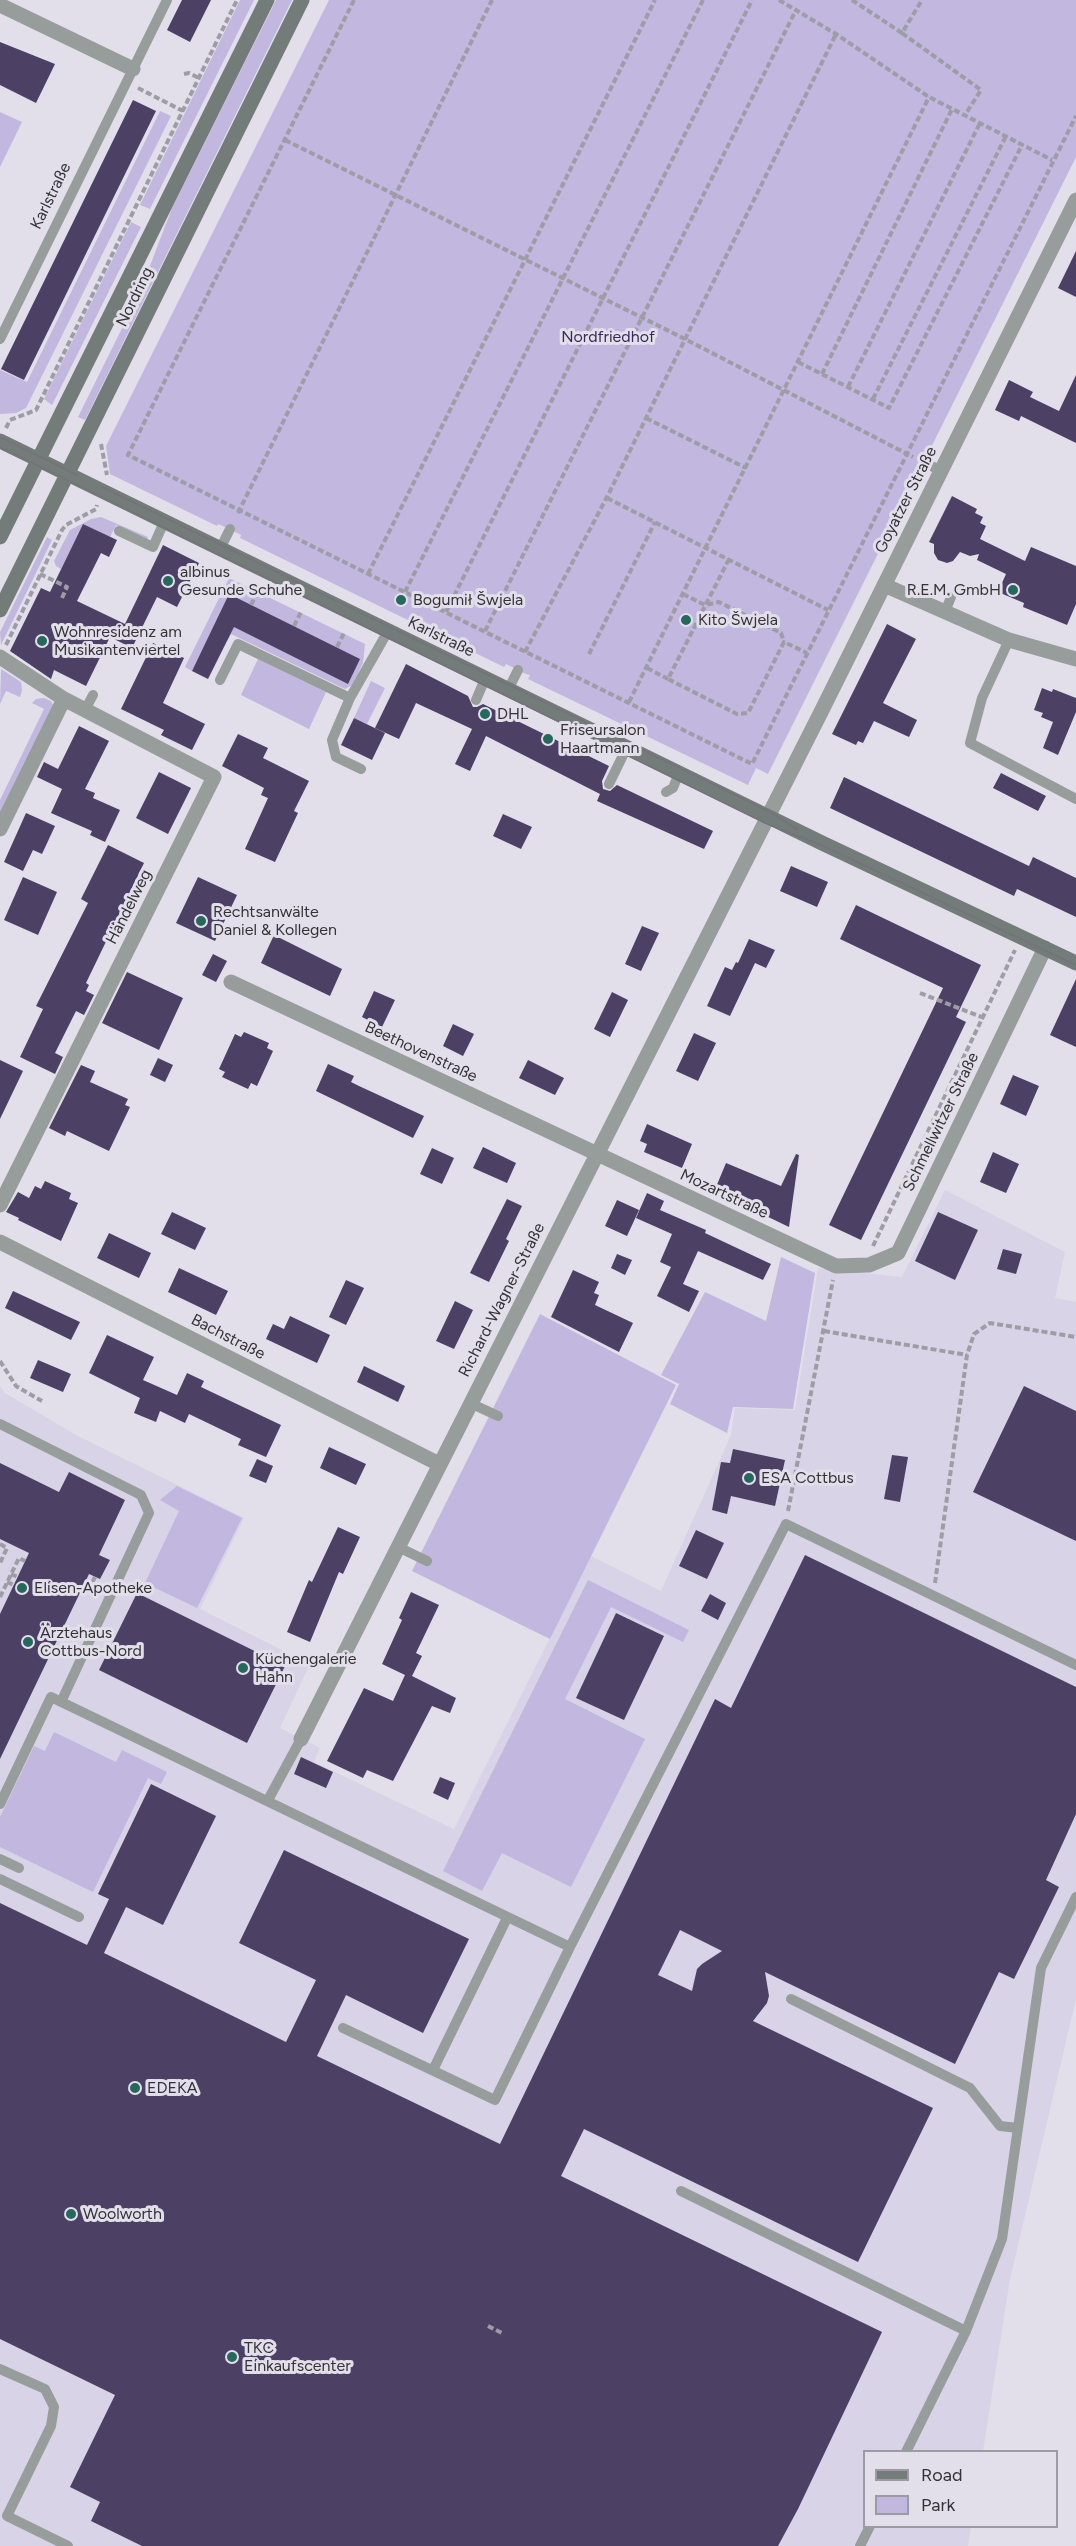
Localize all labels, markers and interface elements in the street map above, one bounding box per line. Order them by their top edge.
street label: Karlstraße [27,160,75,232]
street label: Nordring [112,264,158,330]
park label: Nordfriedhof [561,327,655,347]
street label: Goyatzer Straße [871,444,941,556]
place label: albinus Gesunde Schuhe [180,562,302,600]
marker: albinus Gesunde Schuhe [161,574,175,588]
place label: R.E.M. GmbH [907,580,1001,600]
marker: R.E.M. GmbH [1006,583,1020,597]
place label: Bogumił Šwjela [413,590,523,610]
marker: Bogumił Šwjela [394,593,408,607]
place label: Kito Šwjela [698,610,778,630]
street label: Karlstraße [405,613,477,661]
marker: Kito Šwjela [679,613,693,627]
place label: Wohnresidenz am Musikantenviertel [54,622,182,660]
marker: Wohnresidenz am Musikantenviertel [35,634,49,648]
place label: DHL [497,704,528,724]
marker: DHL [478,707,492,721]
place label: Friseursalon Haartmann [560,720,646,758]
marker: Friseursalon Haartmann [541,732,555,746]
street label: Händelweg [102,866,156,948]
place label: Rechtsanwälte Daniel & Kollegen [213,902,337,940]
marker: Rechtsanwälte Daniel & Kollegen [194,914,208,928]
street label: Beethovenstraße [362,1018,480,1086]
street label: Schmellwitzer Straße [899,1049,983,1195]
street label: Mozartstraße [677,1165,771,1223]
street label: Richard-Wagner-Straße [455,1220,549,1380]
street label: Bachstraße [188,1310,268,1364]
place label: ESA Cottbus [761,1468,854,1488]
marker: ESA Cottbus [742,1471,756,1485]
place label: Elisen-Apotheke [34,1578,152,1598]
marker: Elisen-Apotheke [15,1581,29,1595]
place label: Ärztehaus Cottbus-Nord [40,1623,142,1661]
marker: Ärztehaus Cottbus-Nord [21,1635,35,1649]
place label: Küchengalerie Hahn [255,1649,357,1687]
marker: Küchengalerie Hahn [236,1661,250,1675]
place label: EDEKA [147,2078,198,2098]
marker: EDEKA [128,2081,142,2095]
place label: Woolworth [83,2204,162,2224]
marker: Woolworth [64,2207,78,2221]
place label: TKC Einkaufscenter [244,2338,351,2376]
marker: TKC Einkaufscenter [225,2350,239,2364]
legend [863,2450,1058,2528]
text: Road [921,2464,962,2486]
text: Park [921,2494,955,2516]

